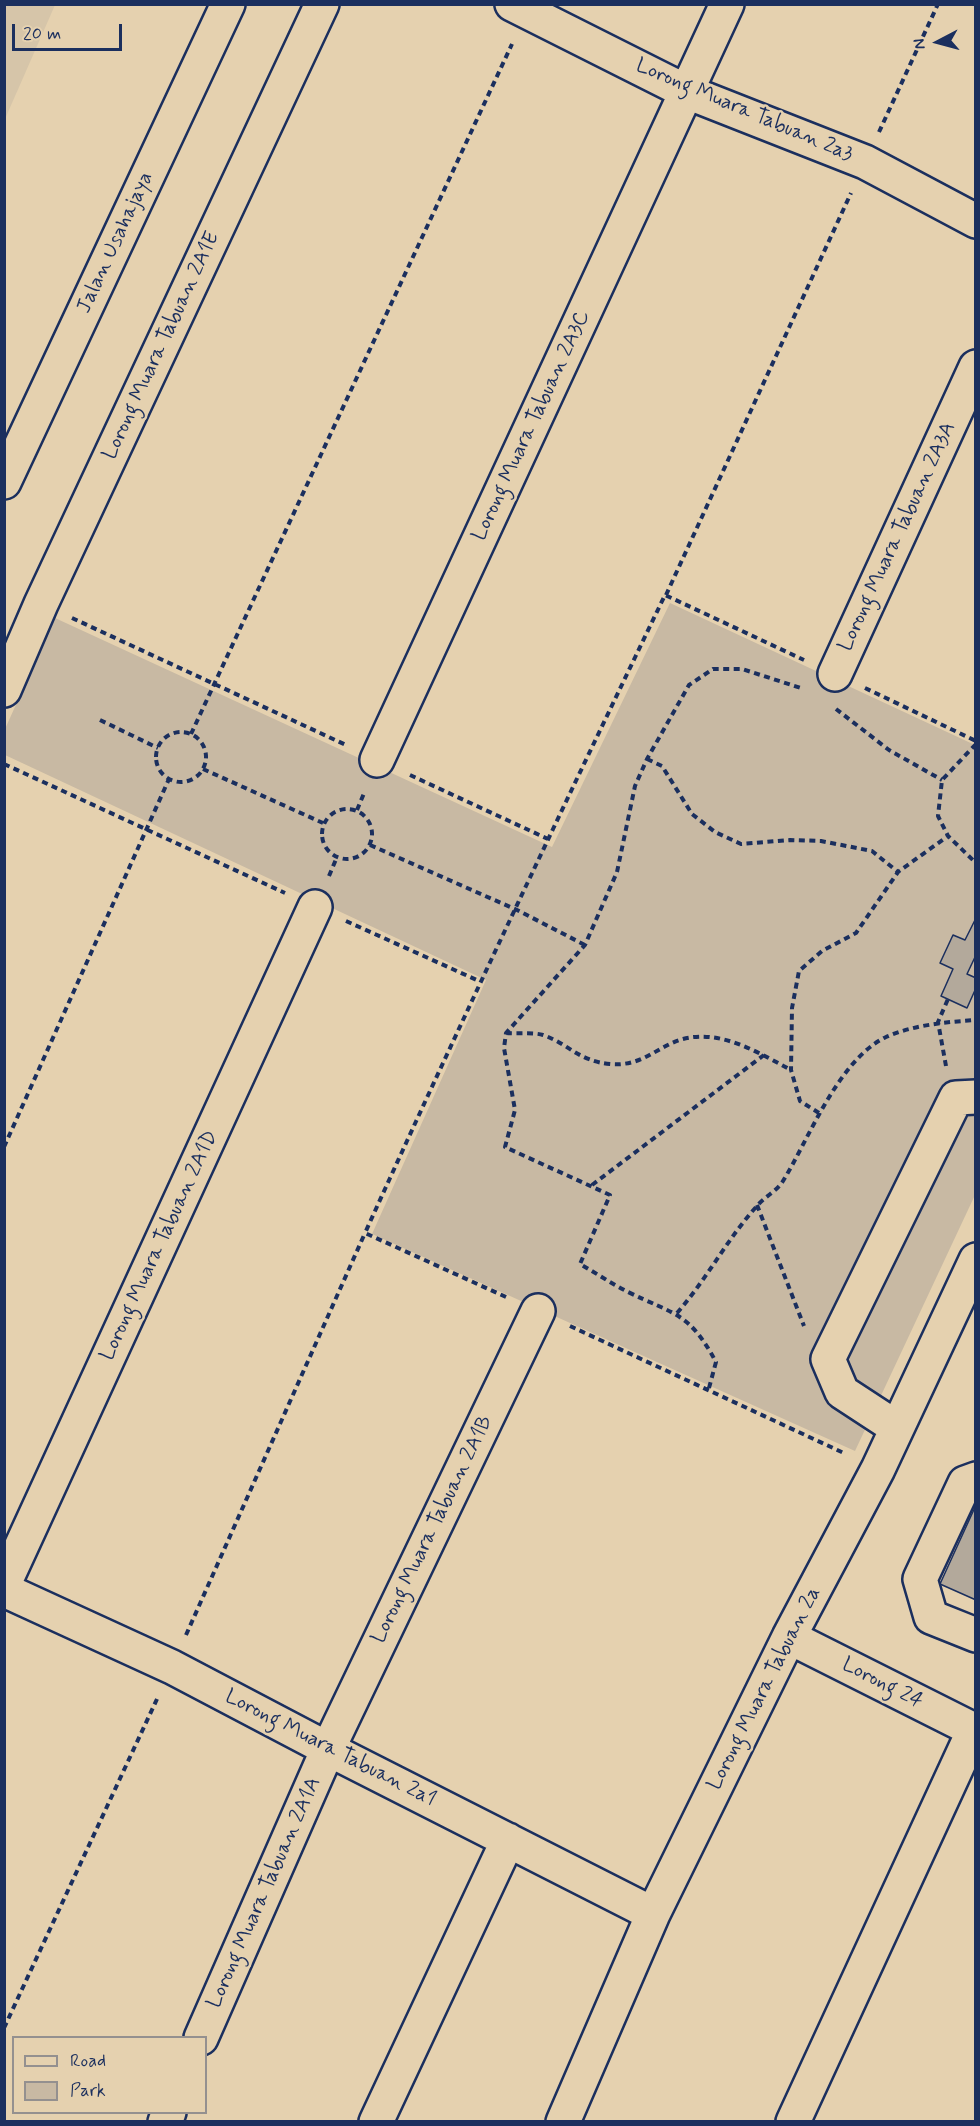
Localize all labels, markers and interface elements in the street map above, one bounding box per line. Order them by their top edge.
scale bar [15,12,124,50]
north arrow [908,12,968,72]
text: 20 m [23,22,61,46]
text: N [909,38,931,50]
street label: Lorong Muara Tabuan 2a3 [632,54,856,168]
street label: Jalan Usahajaya [72,168,160,318]
street label: Lorong Muara Tabuan 2A1E [98,228,226,464]
street label: Lorong Muara Tabuan 2A3C [467,307,597,545]
street label: Lorong Muara Tabuan 2A3A [834,418,962,656]
street label: Lorong Muara Tabuan 2A1D [96,1127,224,1365]
street label: Lorong Muara Tabuan 2A1B [367,1412,499,1648]
street label: Lorong Muara Tabuan 2a [703,1583,827,1795]
street label: Lorong 24 [837,1653,927,1715]
street label: Lorong Muara Tabuan 2a1 [220,1685,440,1813]
street label: Lorong Muara Tabuan 2A1A [203,1774,327,2012]
legend [12,2036,207,2114]
text: Road [70,2049,106,2073]
text: Park [70,2079,106,2103]

